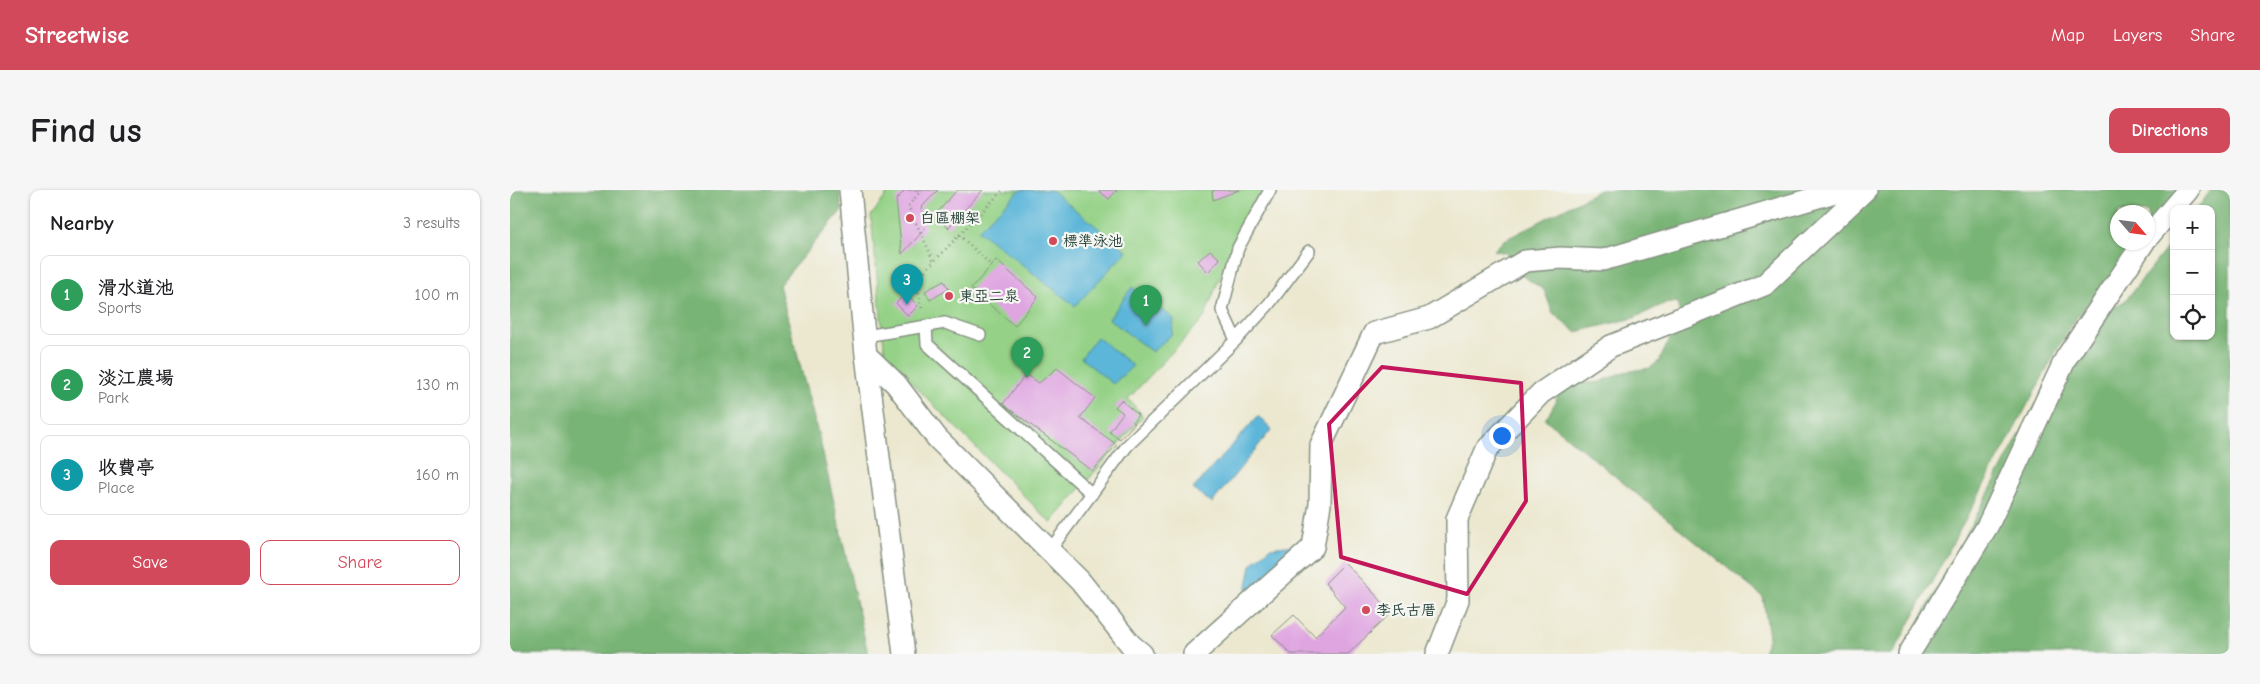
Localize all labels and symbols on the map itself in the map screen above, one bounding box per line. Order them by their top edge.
north arrow [2110,205,2155,250]
place label: 白區棚架 [920,209,980,227]
marker: 白區棚架 [904,212,916,224]
place label: 標準泳池 [1063,232,1123,250]
marker: 標準泳池 [1047,235,1059,247]
pin: 3 [891,264,923,305]
pin: 1 [1130,285,1162,326]
place label: 東亞二泉 [959,287,1019,305]
marker: 東亞二泉 [943,290,955,302]
pin: 2 [1011,337,1043,378]
your location [1489,423,1515,449]
place label: 李氏古厝 [1376,601,1436,619]
marker: 李氏古厝 [1360,604,1372,616]

